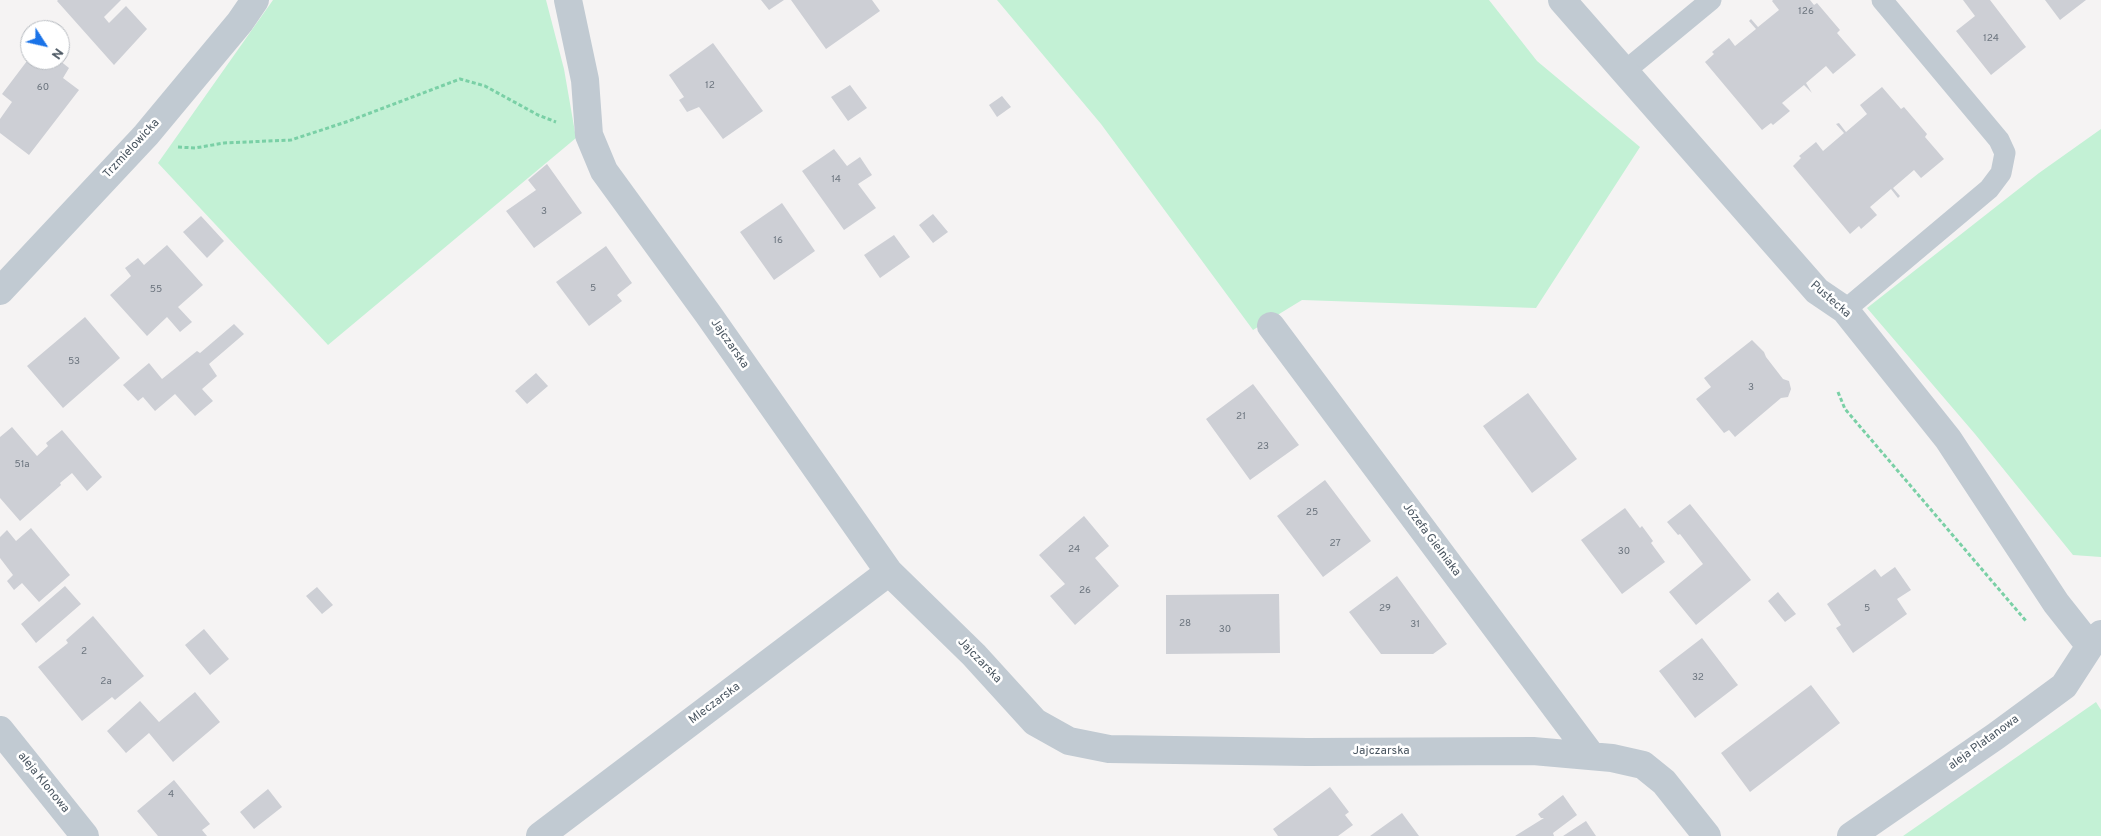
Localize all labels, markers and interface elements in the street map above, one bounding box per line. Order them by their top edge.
house number: 126 [1798,6,1814,18]
north arrow [20,20,70,70]
house number: 124 [1983,33,1999,45]
text: N [47,44,67,62]
house number: 12 [705,80,715,92]
house number: 60 [37,82,49,94]
street label: Trzmielowicka [101,116,163,182]
house number: 14 [831,174,841,186]
house number: 3 [541,206,547,218]
house number: 16 [773,235,783,247]
street label: Pustecka [1807,278,1853,322]
house number: 5 [590,283,596,295]
house number: 55 [150,284,162,296]
street label: Jajczarska [707,316,751,372]
house number: 53 [68,356,80,368]
house number: 3 [1748,382,1754,394]
house number: 21 [1236,411,1246,423]
house number: 23 [1257,441,1269,453]
house number: 51a [15,459,29,471]
street label: Józefa Gielniaka [1399,501,1463,579]
house number: 25 [1306,507,1318,519]
house number: 27 [1329,538,1341,550]
house number: 24 [1068,544,1080,556]
house number: 30 [1618,546,1630,558]
house number: 26 [1079,585,1091,597]
house number: 29 [1379,603,1391,615]
house number: 5 [1864,603,1870,615]
house number: 28 [1179,618,1191,630]
house number: 31 [1410,619,1420,631]
house number: 30 [1219,624,1231,636]
street label: Jajczarska [954,635,1004,687]
house number: 2 [81,646,87,658]
house number: 32 [1692,672,1704,684]
house number: 2a [100,676,112,688]
street label: Mleczarska [687,680,743,728]
street label: aleja Platanowa [1946,712,2022,774]
street label: Jajczarska [1352,745,1410,759]
street label: aleja Klonowa [14,750,72,816]
house number: 4 [168,789,174,801]

